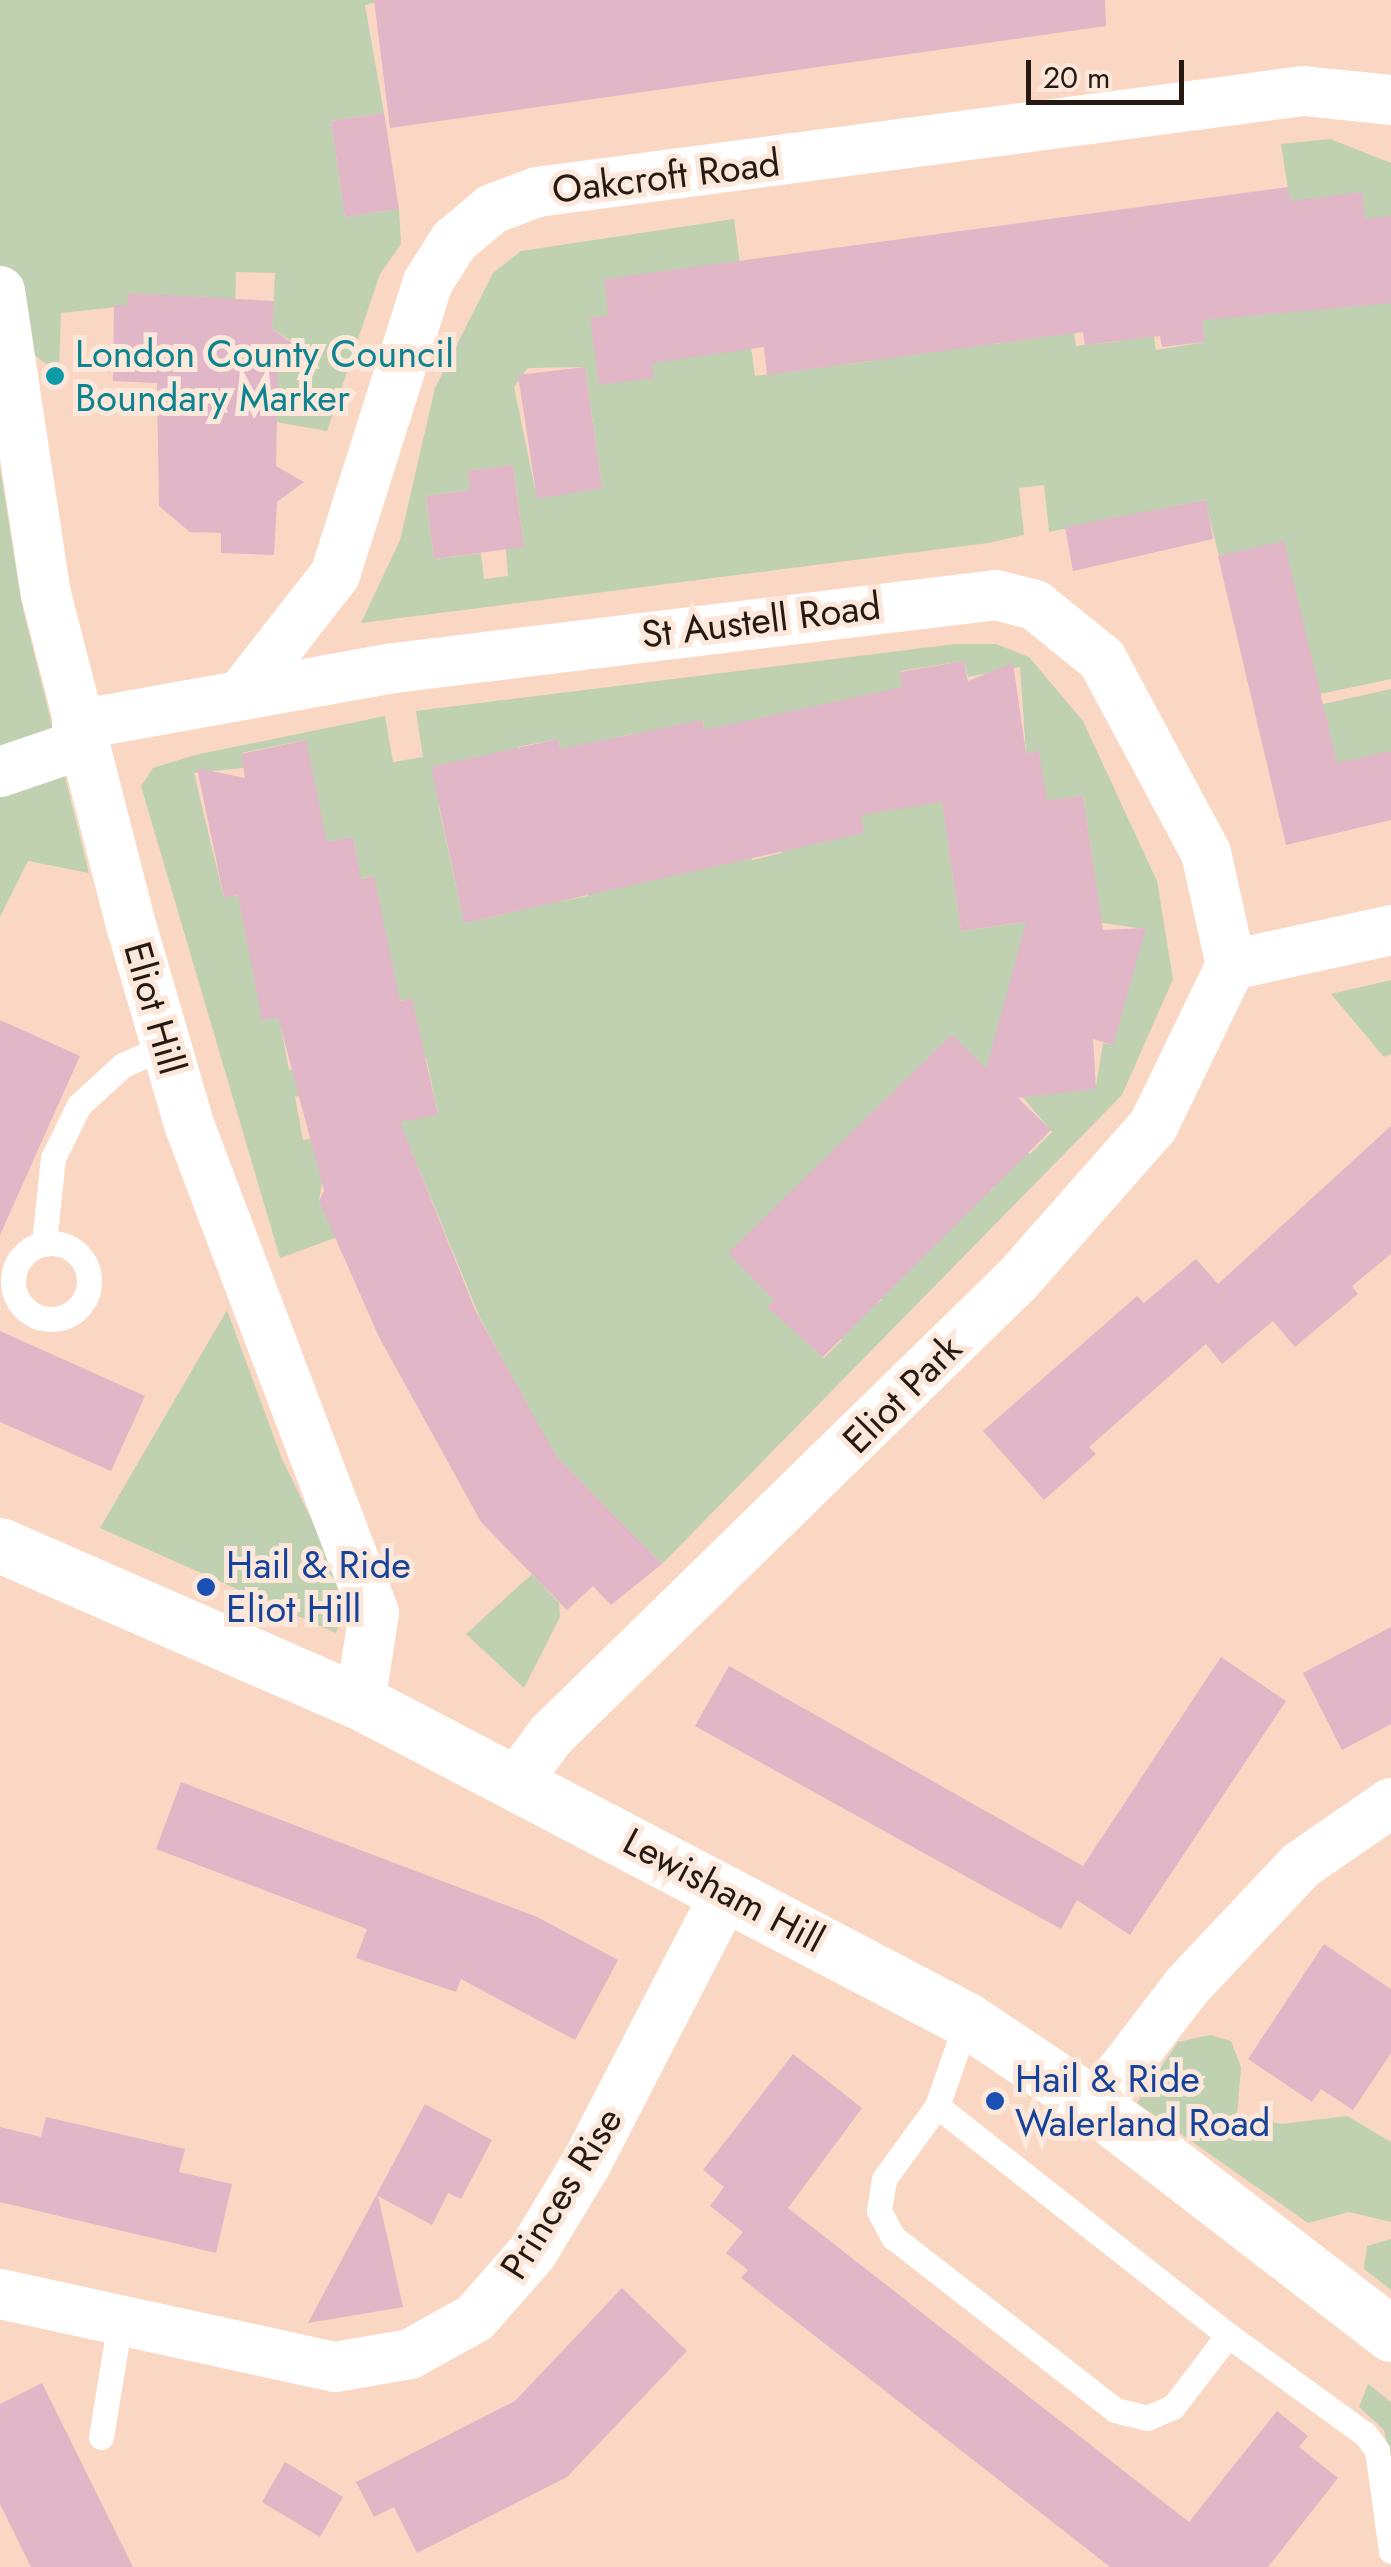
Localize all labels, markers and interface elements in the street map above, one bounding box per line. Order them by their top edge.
scale bar [1031,40,1188,102]
text: 20 m [1043,56,1110,99]
street label: Oakcroft Road [549,139,783,213]
place label: London County Council Boundary Marker [75,331,454,420]
marker: London County Council Boundary Marker [44,365,66,387]
street label: St Austell Road [639,583,883,657]
street label: Eliot Hill [114,937,196,1079]
street label: Eliot Park [833,1325,971,1463]
place label: Hail & Ride Eliot Hill [226,1542,411,1632]
marker: Hail & Ride Eliot Hill [195,1576,217,1598]
street label: Lewisham Hill [616,1818,832,1962]
place label: Hail & Ride Walerland Road [1015,2056,1270,2146]
marker: Hail & Ride Walerland Road [984,2090,1006,2112]
street label: Princes Rise [490,2099,632,2287]

